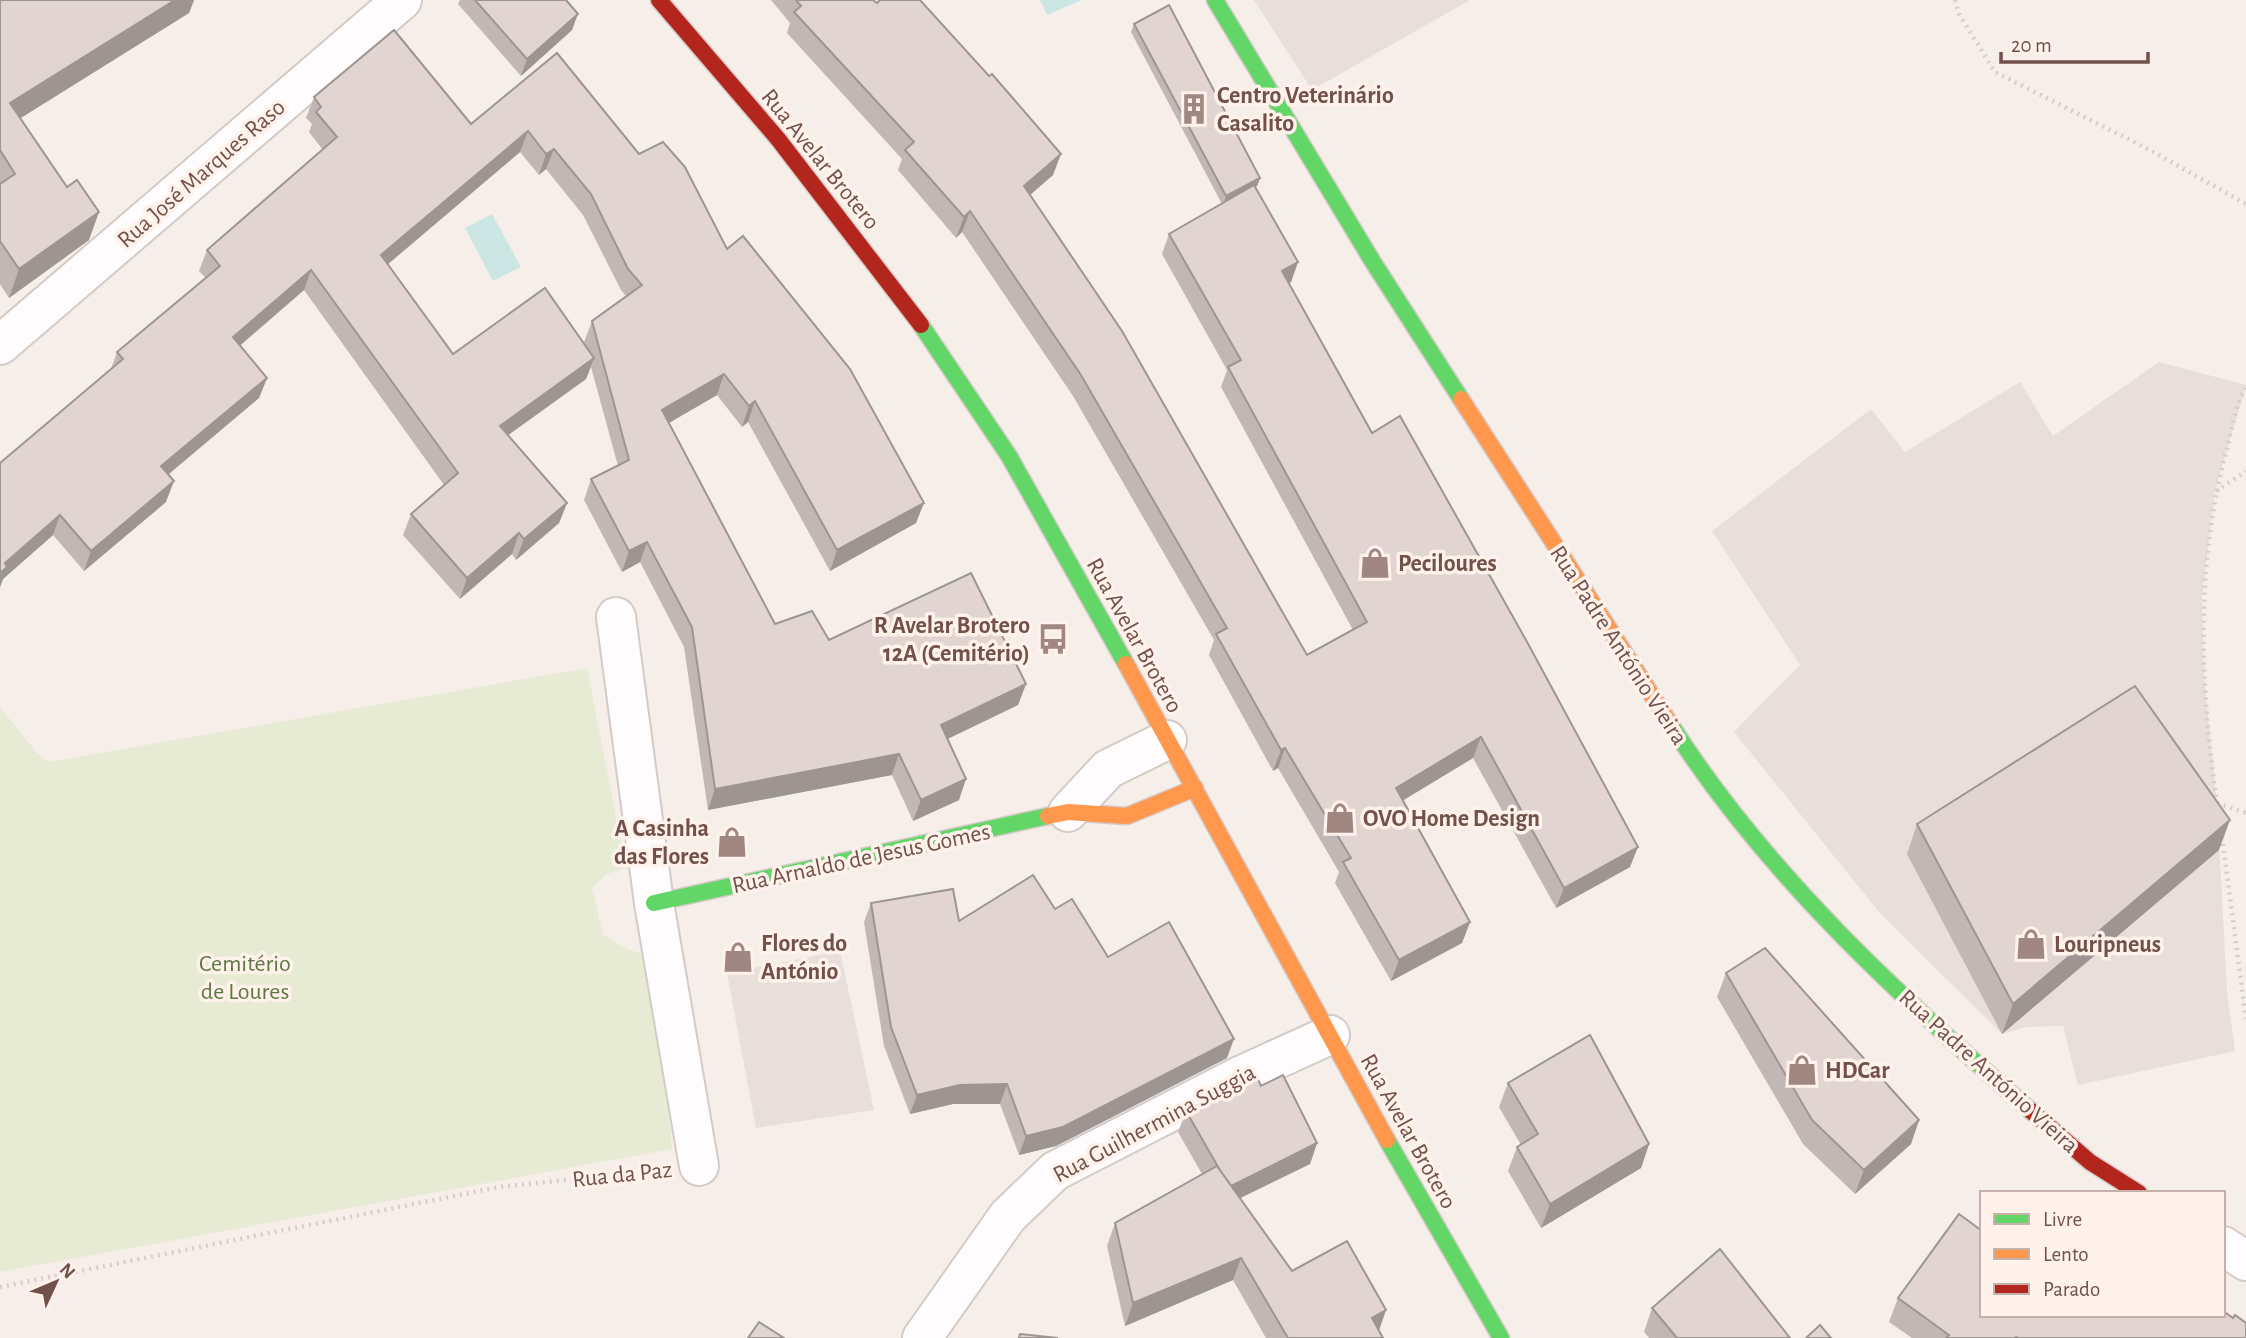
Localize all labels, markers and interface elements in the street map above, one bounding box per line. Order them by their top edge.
scale bar [2001,21,2148,65]
text: 20 m [2011,35,2052,56]
place label: Centro Veterinário Casalito [1217,84,1394,136]
street label: Rua Avelar Brotero [756,85,884,234]
building icon: Centro Veterinário Casalito [1177,92,1211,126]
street label: Rua José Marques Raso [113,95,290,253]
street label: Rua Padre António Vieira [1545,542,1691,749]
shop icon: Peciloures [1358,546,1392,580]
place label: Peciloures [1398,552,1497,576]
street label: Rua Avelar Brotero [1082,554,1187,717]
place label: R Avelar Brotero 12A (Cemitério) [874,614,1030,666]
bus stop icon: R Avelar Brotero 12A (Cemitério) [1036,622,1070,656]
shop icon: OVO Home Design [1323,801,1357,835]
place label: OVO Home Design [1363,807,1540,831]
place label: A Casinha das Flores [614,817,709,869]
street label: Rua Arnaldo de Jesus Gomes [730,820,992,898]
shop icon: A Casinha das Flores [715,825,749,859]
shop icon: Louripneus [2014,927,2048,961]
place label: Flores do António [761,932,847,984]
place label: Louripneus [2054,933,2161,957]
shop icon: Flores do António [721,940,755,974]
park label: Cemitério de Loures [199,952,291,1004]
street label: Rua Padre António Vieira [1894,985,2083,1158]
street label: Rua Avelar Brotero [1356,1050,1461,1213]
shop icon: HDCar [1785,1053,1819,1087]
place label: HDCar [1825,1059,1890,1083]
street label: Rua Guilhermina Suggia [1049,1060,1260,1187]
street label: Rua da Paz [571,1158,673,1192]
legend [1980,1191,2225,1317]
text: Livre [2043,1209,2082,1230]
text: Lento [2043,1244,2089,1265]
north arrow [21,1247,91,1317]
text: N [56,1260,79,1283]
text: Parado [2043,1279,2100,1300]

